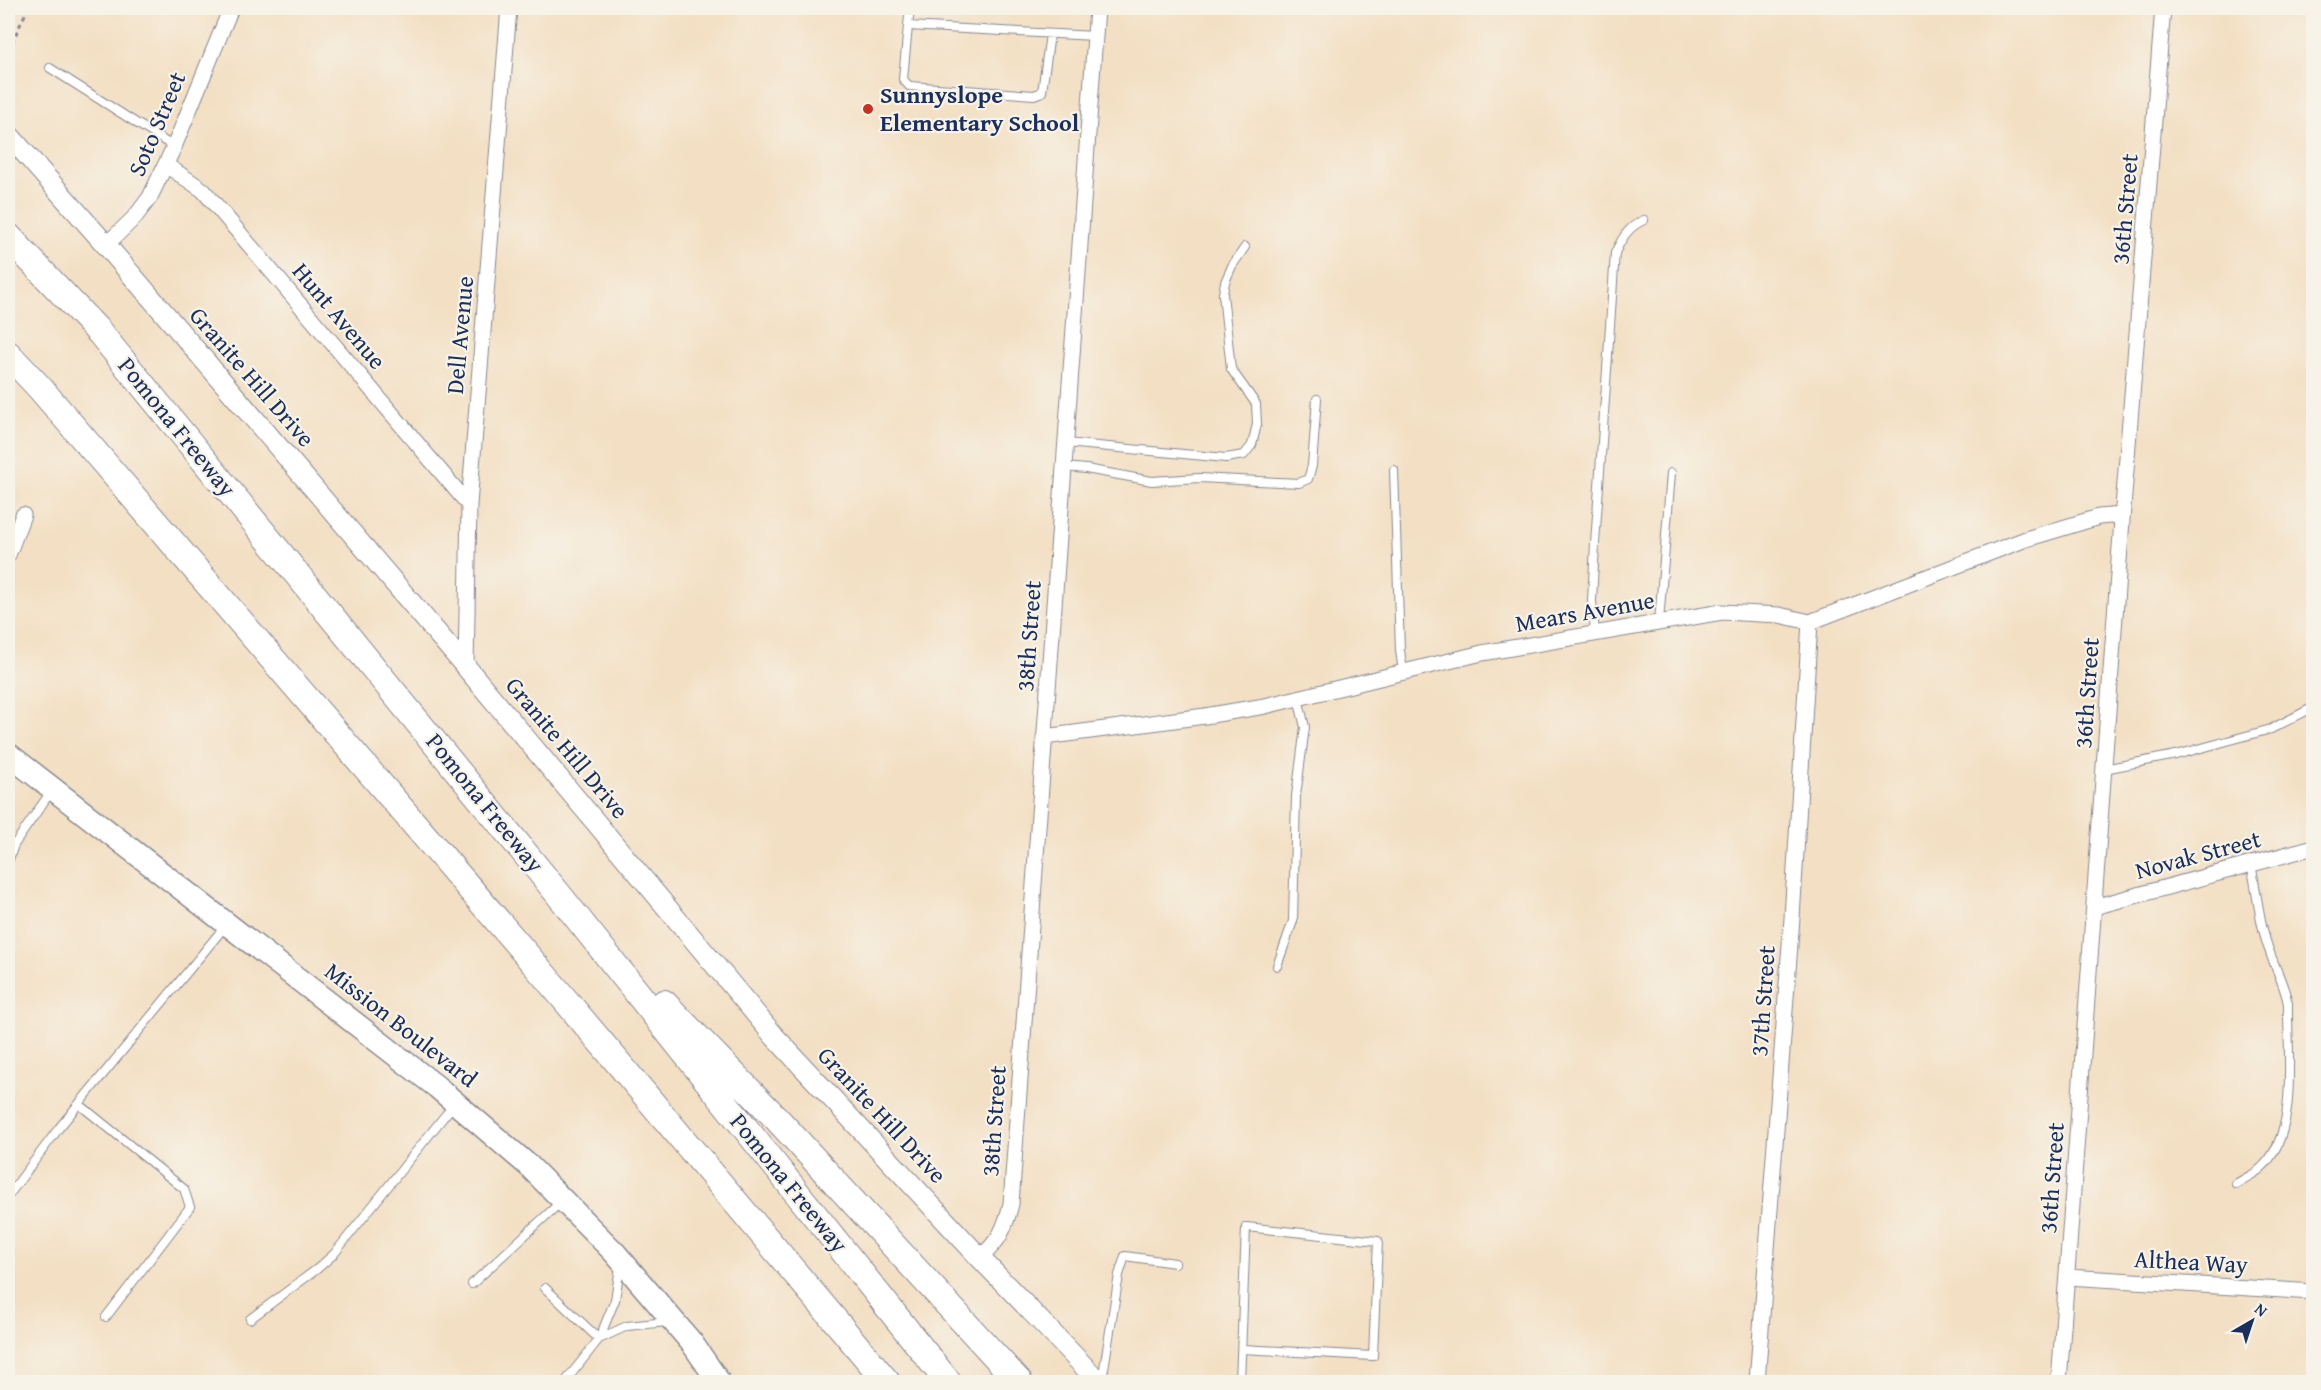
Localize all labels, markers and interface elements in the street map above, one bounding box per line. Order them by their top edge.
street label: Soto Street [119,66,194,182]
place label: Sunnyslope Elementary School [880,77,1080,140]
marker: Sunnyslope Elementary School [861,102,875,116]
street label: 36th Street [2102,152,2147,266]
street label: Hunt Avenue [284,255,395,377]
street label: Dell Avenue [437,274,482,395]
street label: Granite Hill Drive [182,299,323,454]
street label: Pomona Freeway [110,349,245,504]
street label: 38th Street [1007,579,1050,693]
street label: Mears Avenue [1513,582,1657,641]
street label: 36th Street [2065,636,2108,750]
street label: Granite Hill Drive [498,669,637,826]
street label: Pomona Freeway [418,725,553,880]
street label: Novak Street [2131,821,2265,888]
street label: 37th Street [1741,944,1784,1058]
street label: Mission Boulevard [318,954,485,1096]
street label: Granite Hill Drive [810,1038,955,1191]
street label: 38th Street [972,1064,1015,1178]
street label: Pomona Freeway [722,1105,857,1260]
street label: 36th Street [2030,1121,2073,1235]
street label: Althea Way [2133,1241,2249,1282]
north arrow [2222,1291,2282,1351]
text: N [2250,1297,2273,1322]

